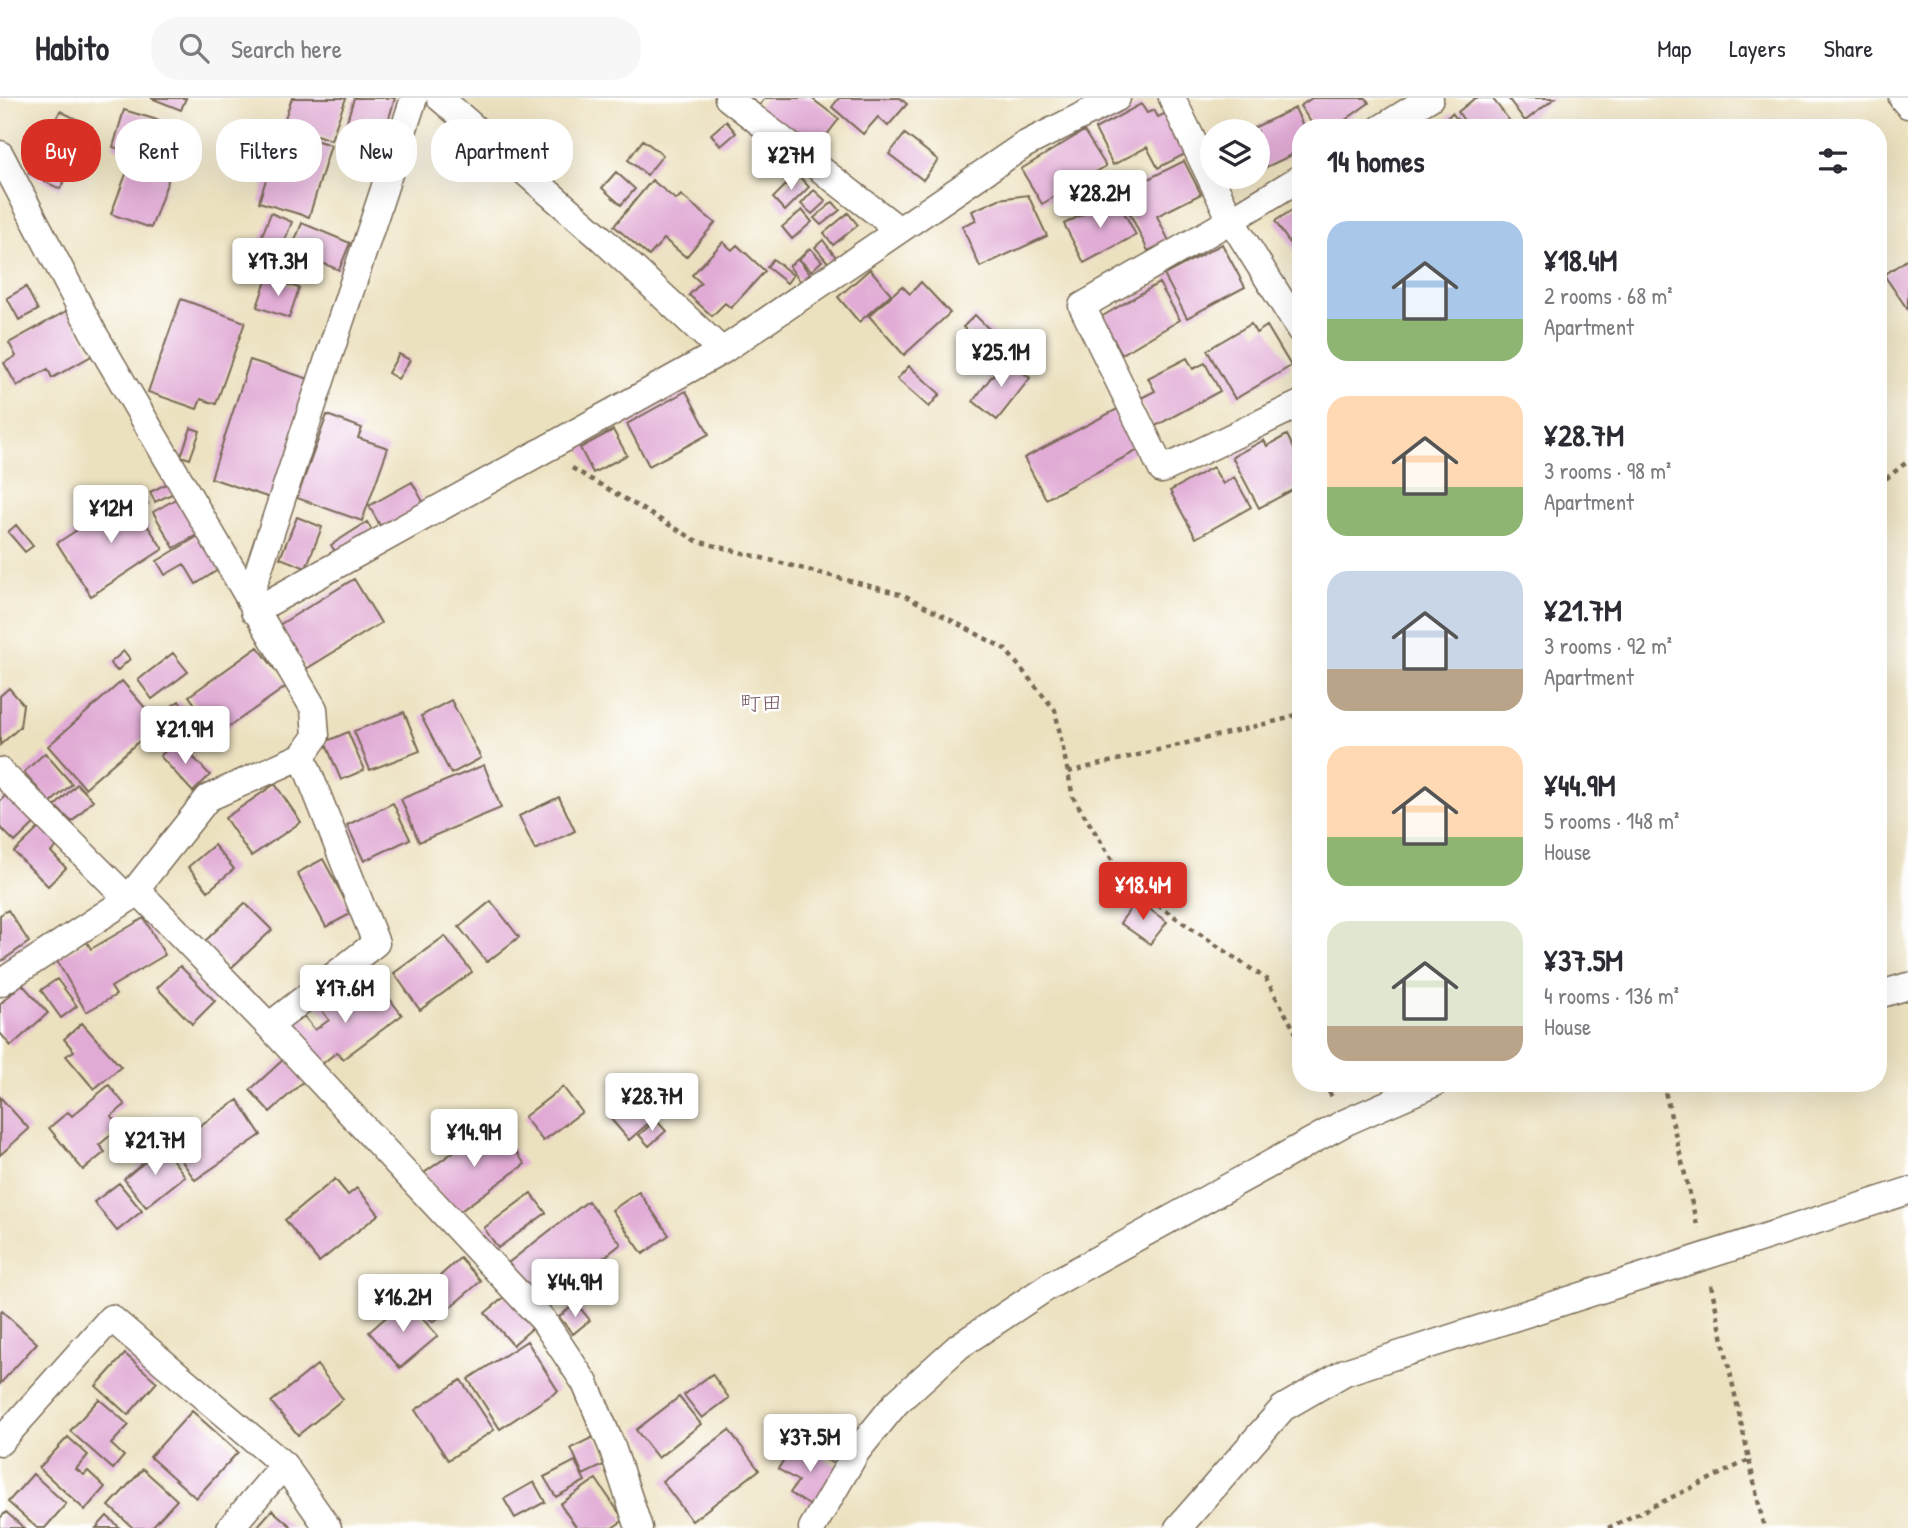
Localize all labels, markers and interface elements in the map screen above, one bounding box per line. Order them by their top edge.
search box [151,17,641,80]
text: Habito [35,26,109,70]
icon: search [175,29,213,67]
text: Search here [231,31,342,66]
text: Map [1657,32,1691,64]
text: Layers [1729,32,1786,64]
text: Share [1824,32,1873,64]
chip: Buy [21,119,101,182]
chip: Rent [115,119,202,182]
chip: Filters [216,119,322,182]
chip: New [336,119,417,182]
chip: Apartment [431,119,573,182]
map controls [1200,119,1270,189]
button: layers [1200,119,1270,189]
pin: ¥27M [750,132,832,192]
text: ¥27M [768,139,814,170]
text: 14 homes [1327,141,1425,181]
icon: filters [1814,142,1852,180]
pin: ¥28.2M [1043,170,1157,230]
text: ¥28.2M [1070,177,1130,208]
pin: ¥17.3M [221,238,335,298]
text: ¥18.4M [1544,240,1617,280]
text: ¥17.3M [248,245,308,276]
icon: home [1383,249,1467,333]
text: 2 rooms · 68 m² [1544,280,1672,311]
text: Apartment [1544,311,1634,342]
pin: ¥25.1M [944,330,1058,389]
text: ¥25.1M [972,336,1030,367]
text: ¥28.7M [1544,415,1624,455]
icon: home [1383,424,1467,508]
text: 3 rooms · 98 m² [1544,455,1671,486]
pin: ¥12M [70,486,152,545]
text: Apartment [1544,486,1634,517]
text: ¥12M [89,492,133,523]
text: ¥21.7M [1544,590,1622,630]
icon: home [1383,599,1467,683]
text: 3 rooms · 92 m² [1544,630,1672,661]
text: Apartment [1544,661,1634,692]
district label: 町田 [740,688,782,717]
pin: ¥21.9M [128,706,242,766]
text: ¥21.9M [157,713,213,744]
text: ¥44.9M [1544,765,1616,805]
icon: home [1383,774,1467,858]
text: 5 rooms · 148 m² [1544,805,1679,836]
text: House [1544,836,1591,867]
pin: ¥18.4M [1086,862,1200,922]
text: ¥18.4M [1115,869,1171,900]
text: ¥37.5M [1544,940,1623,980]
icon: home [1383,949,1467,1033]
pin: ¥17.6M [288,965,402,1025]
text: ¥17.6M [316,972,374,1003]
text: 4 rooms · 136 m² [1544,980,1679,1011]
text: House [1544,1011,1591,1042]
pin: ¥28.7M [595,1074,709,1133]
text: ¥28.7M [621,1080,683,1111]
pin: ¥14.9M [417,1110,531,1169]
text: ¥14.9M [447,1116,501,1147]
pin: ¥21.7M [98,1118,212,1177]
text: ¥21.7M [125,1124,185,1155]
pin: ¥44.9M [518,1260,632,1319]
text: ¥44.9M [548,1266,602,1297]
pin: ¥16.2M [346,1274,460,1334]
text: ¥16.2M [374,1281,432,1312]
pin: ¥37.5M [753,1414,867,1474]
text: ¥37.5M [780,1421,840,1452]

